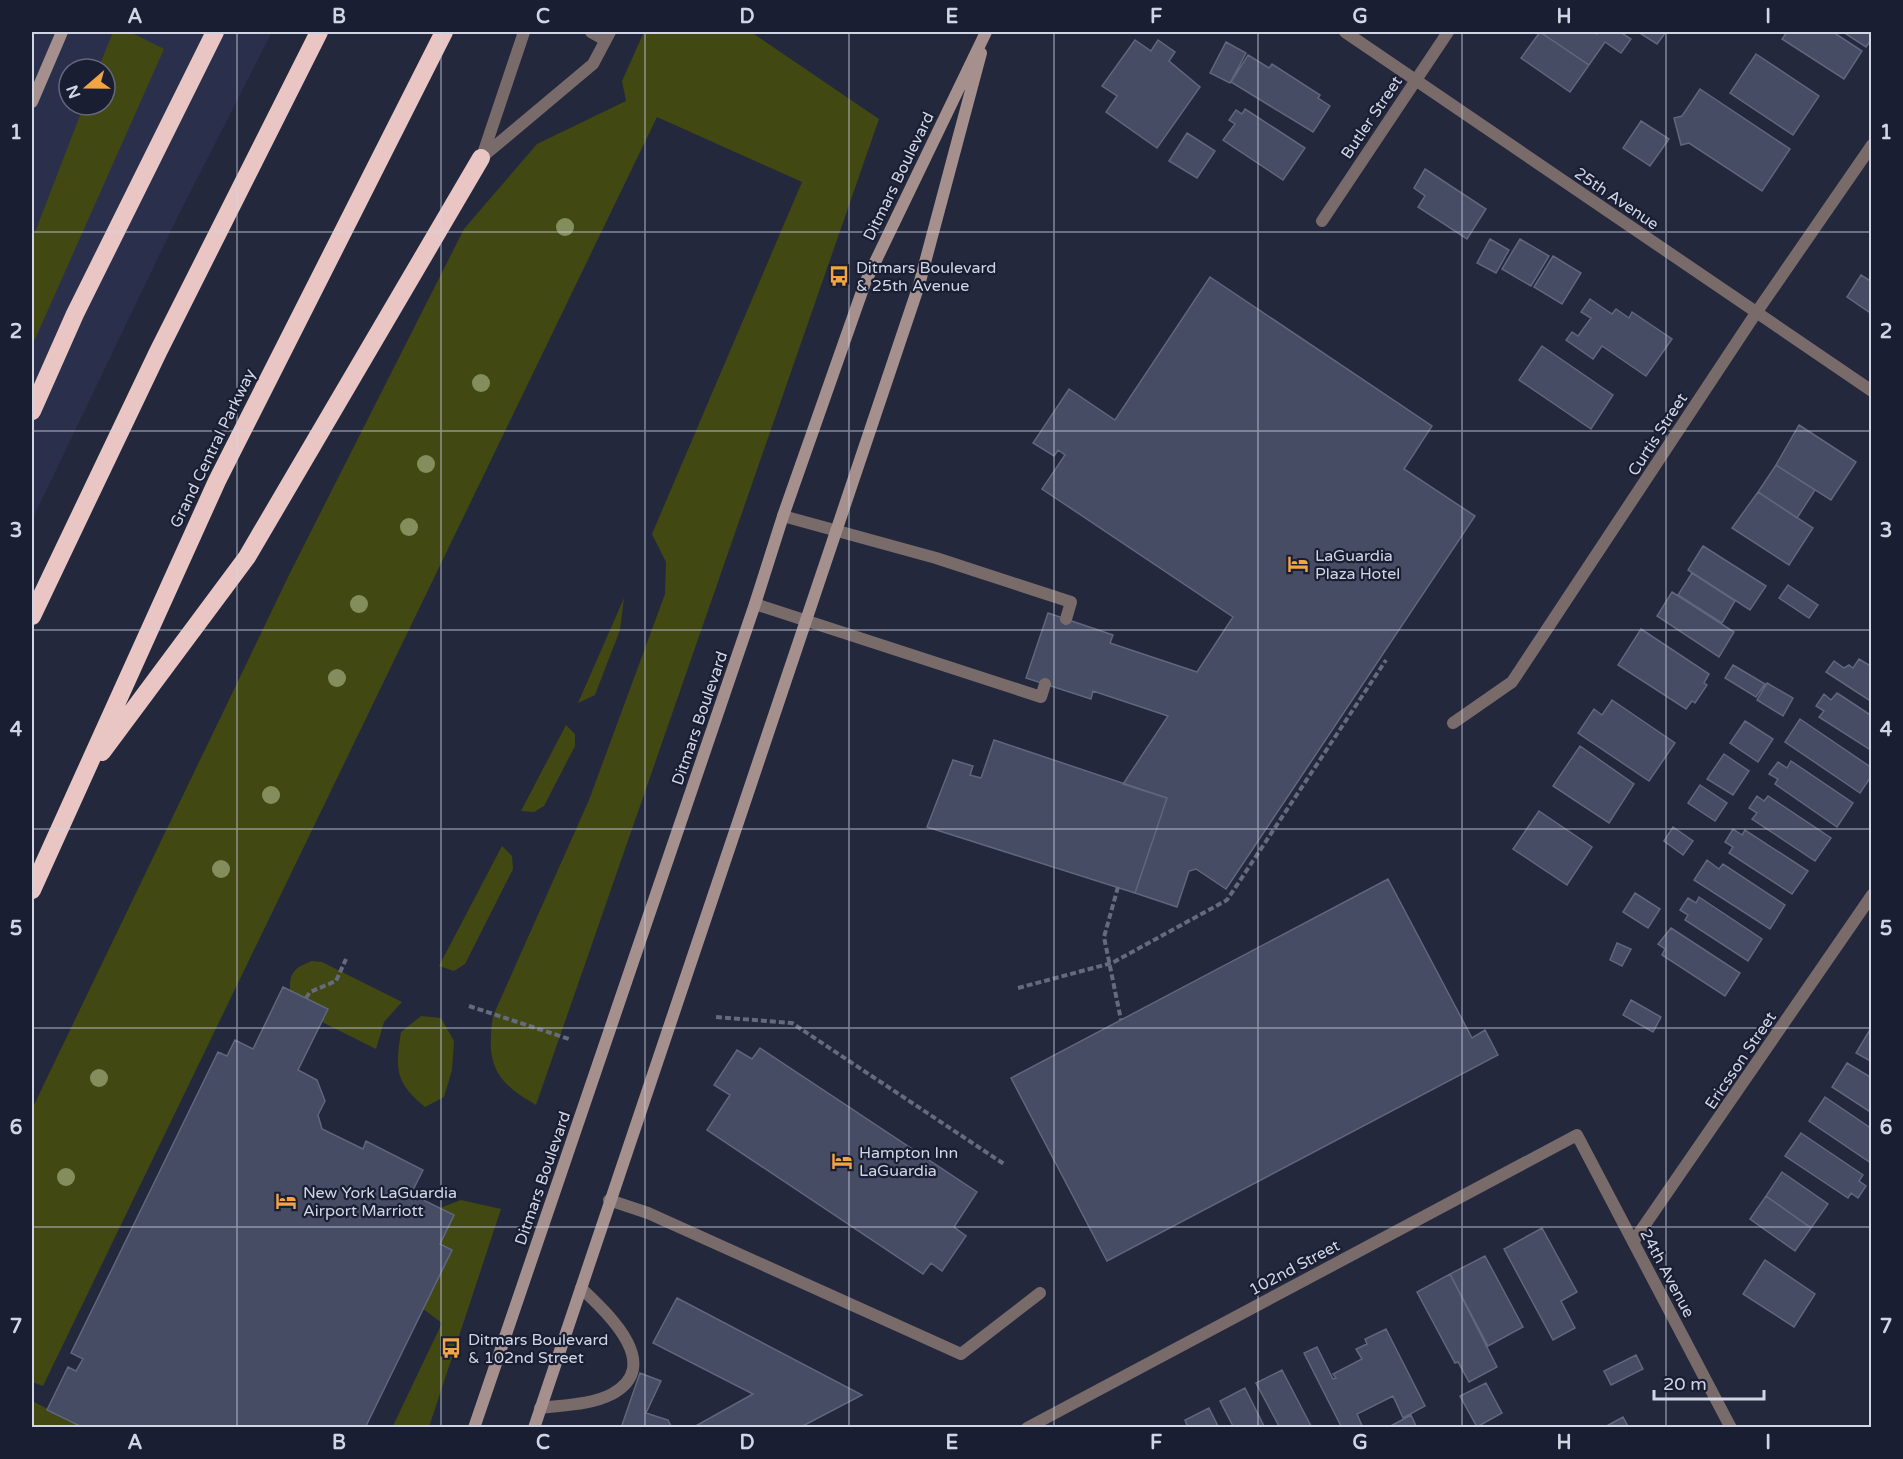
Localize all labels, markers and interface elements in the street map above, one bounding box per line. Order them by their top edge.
text: A [128,5,143,29]
text: B [332,5,346,29]
text: C [536,5,550,29]
text: D [739,5,755,29]
text: E [946,5,959,29]
text: F [1150,5,1162,29]
text: G [1352,5,1368,29]
text: H [1556,5,1572,29]
text: I [1765,5,1771,29]
north arrow [57,57,117,117]
street label: Butler Street [1337,72,1407,163]
text: N [62,82,85,101]
street label: Ditmars Boulevard [859,109,939,244]
text: 1 [10,121,22,145]
text: 1 [1880,121,1892,145]
street label: 25th Avenue [1570,163,1662,234]
place label: Ditmars Boulevard & 25th Avenue [856,258,996,296]
bus stop icon: Ditmars Boulevard & 25th Avenue [827,264,851,288]
text: 2 [10,320,22,344]
text: 2 [1880,320,1892,344]
street label: Grand Central Parkway [166,365,260,531]
street label: Curtis Street [1624,389,1692,480]
text: 3 [10,519,22,543]
text: 3 [1880,519,1892,543]
place label: LaGuardia Plaza Hotel [1315,546,1400,584]
hotel icon: LaGuardia Plaza Hotel [1286,552,1310,576]
street label: Ditmars Boulevard [668,649,732,788]
text: 4 [10,718,23,742]
text: 4 [1880,718,1893,742]
text: 5 [10,917,22,941]
text: 5 [1880,917,1892,941]
street label: Ericsson Street [1701,1008,1781,1113]
street label: Ditmars Boulevard [511,1109,575,1248]
text: 6 [10,1116,22,1140]
text: 6 [1880,1116,1892,1140]
place label: Hampton Inn LaGuardia [859,1143,958,1181]
hotel icon: Hampton Inn LaGuardia [830,1149,854,1173]
place label: New York LaGuardia Airport Marriott [303,1183,457,1221]
hotel icon: New York LaGuardia Airport Marriott [274,1189,298,1213]
street label: 24th Avenue [1635,1226,1699,1321]
street label: 102nd Street [1246,1236,1343,1300]
text: 7 [10,1315,22,1339]
text: 7 [1880,1315,1892,1339]
place label: Ditmars Boulevard & 102nd Street [468,1330,608,1368]
bus stop icon: Ditmars Boulevard & 102nd Street [439,1336,463,1360]
scale bar [1654,1363,1764,1401]
text: 20 m [1663,1373,1707,1395]
text: A [128,1431,143,1455]
text: B [332,1431,346,1455]
text: C [536,1431,550,1455]
text: D [739,1431,755,1455]
text: E [946,1431,959,1455]
text: F [1150,1431,1162,1455]
text: G [1352,1431,1368,1455]
text: H [1556,1431,1572,1455]
text: I [1765,1431,1771,1455]

